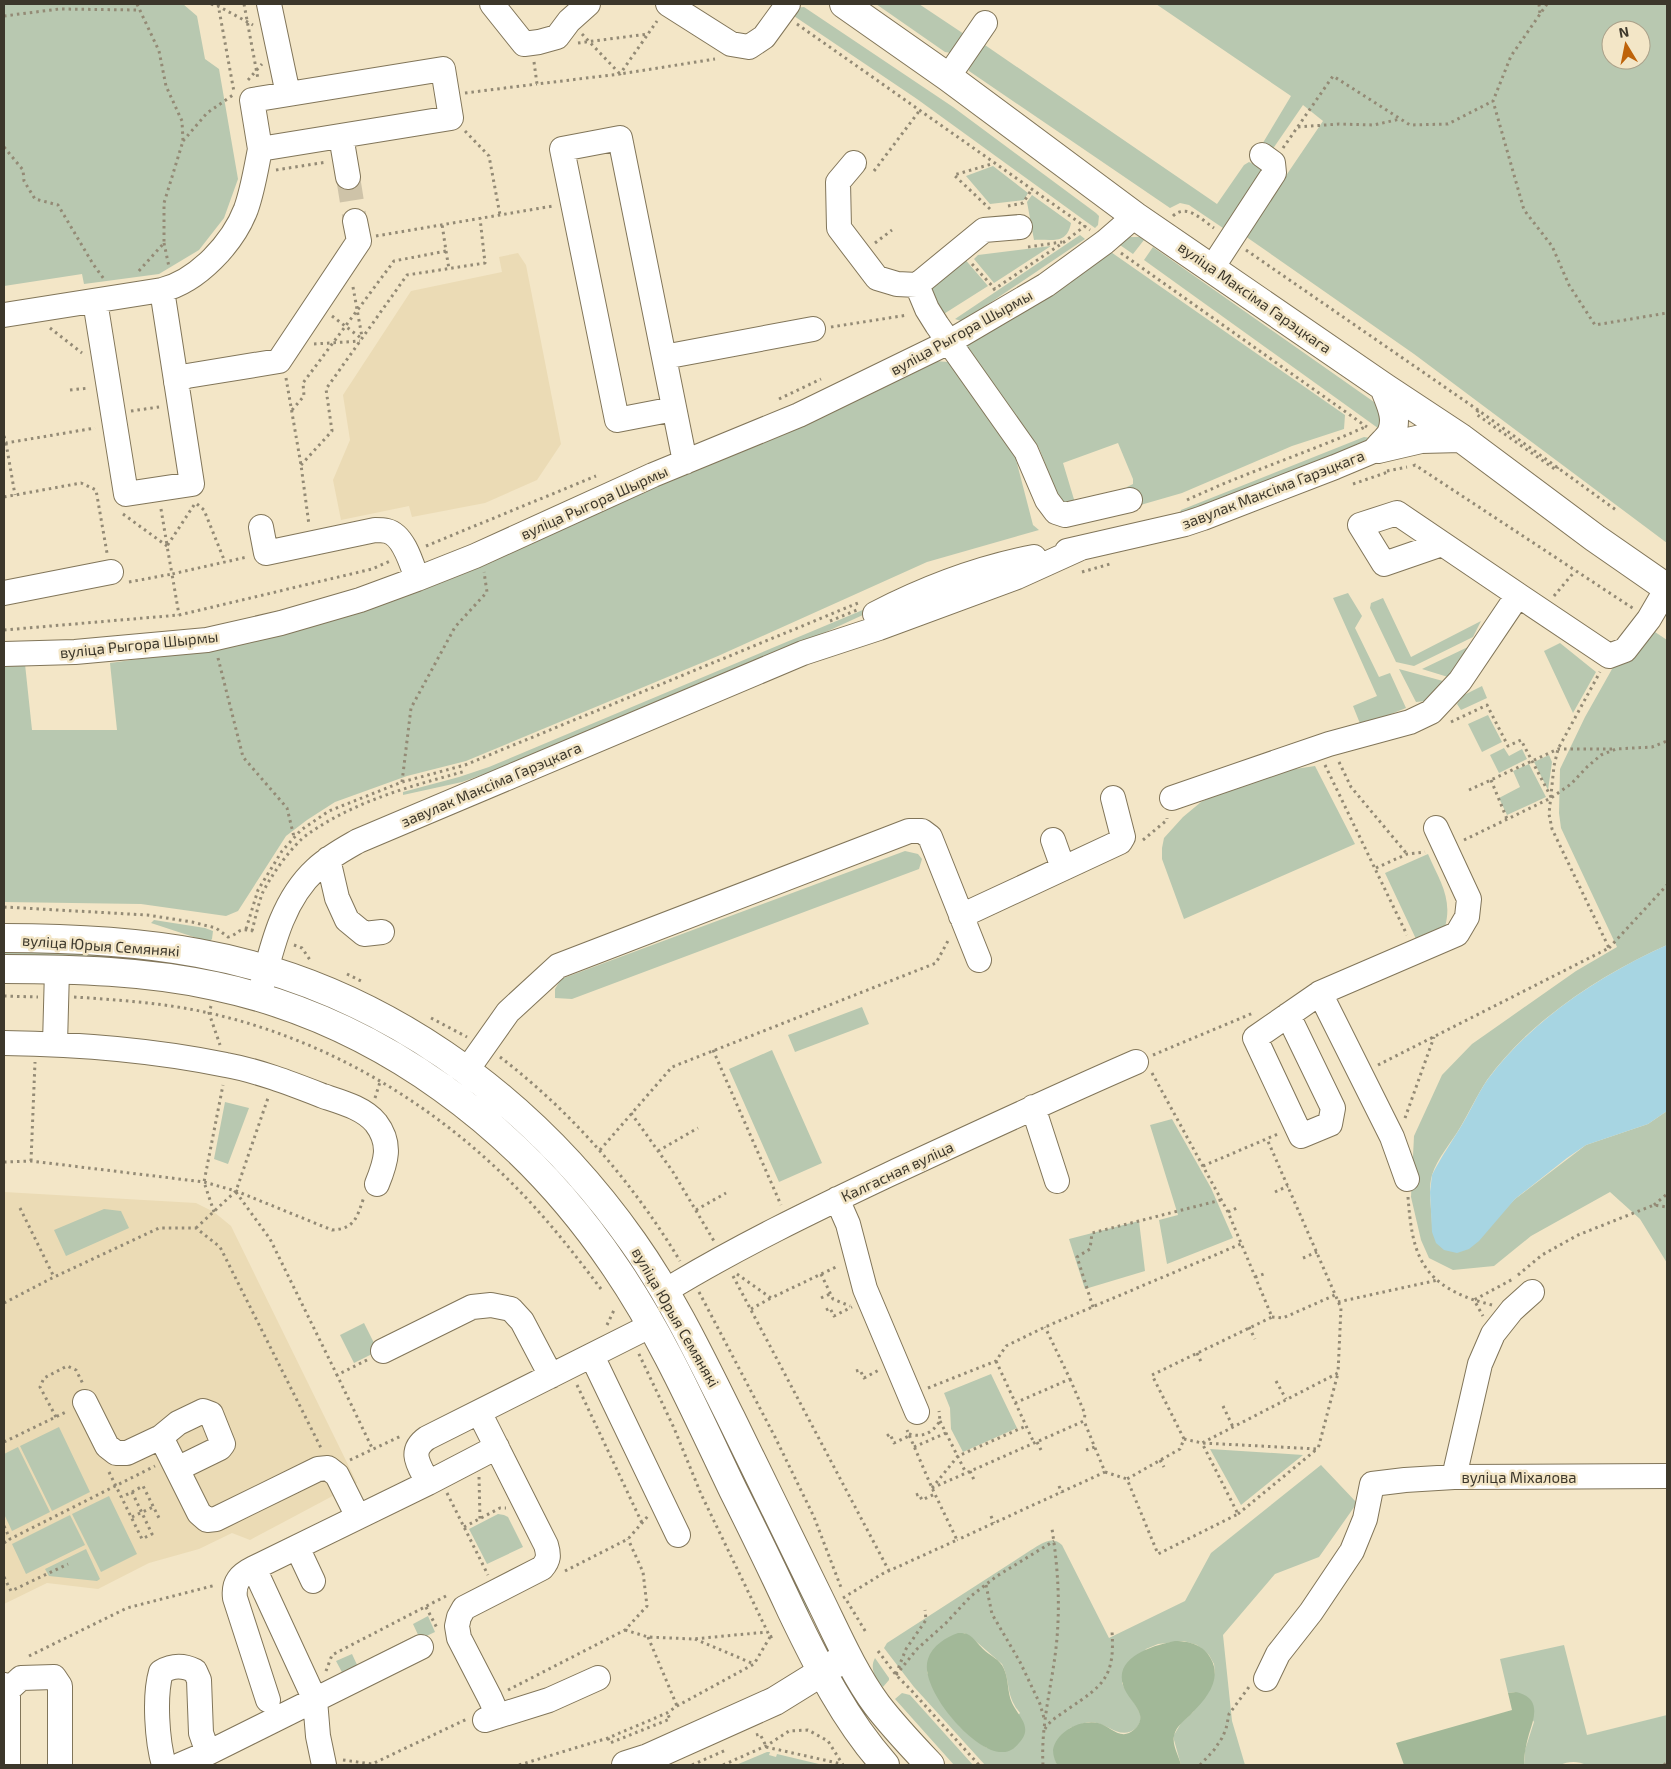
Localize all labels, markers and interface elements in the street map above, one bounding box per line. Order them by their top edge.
north arrow [1601,20,1651,70]
text: N [1617,22,1630,41]
street label: вуліца Максіма Гарэцкага [1174,237,1335,358]
street label: вуліца Рыгора Шырмы [887,285,1036,379]
street label: завулак Максіма Гарэцкага [1179,446,1367,533]
street label: вуліца Рыгора Шырмы [518,461,671,544]
street label: вуліца Рыгора Шырмы [59,627,219,662]
street label: завулак Максіма Гарэцкага [398,738,584,831]
street label: вуліца Юрыя Семянякі [22,931,180,960]
street label: Калгасная вуліца [838,1137,956,1206]
street label: вуліца Юрыя Семянякі [628,1244,723,1390]
street label: вуліца Міхалова [1461,1468,1577,1487]

